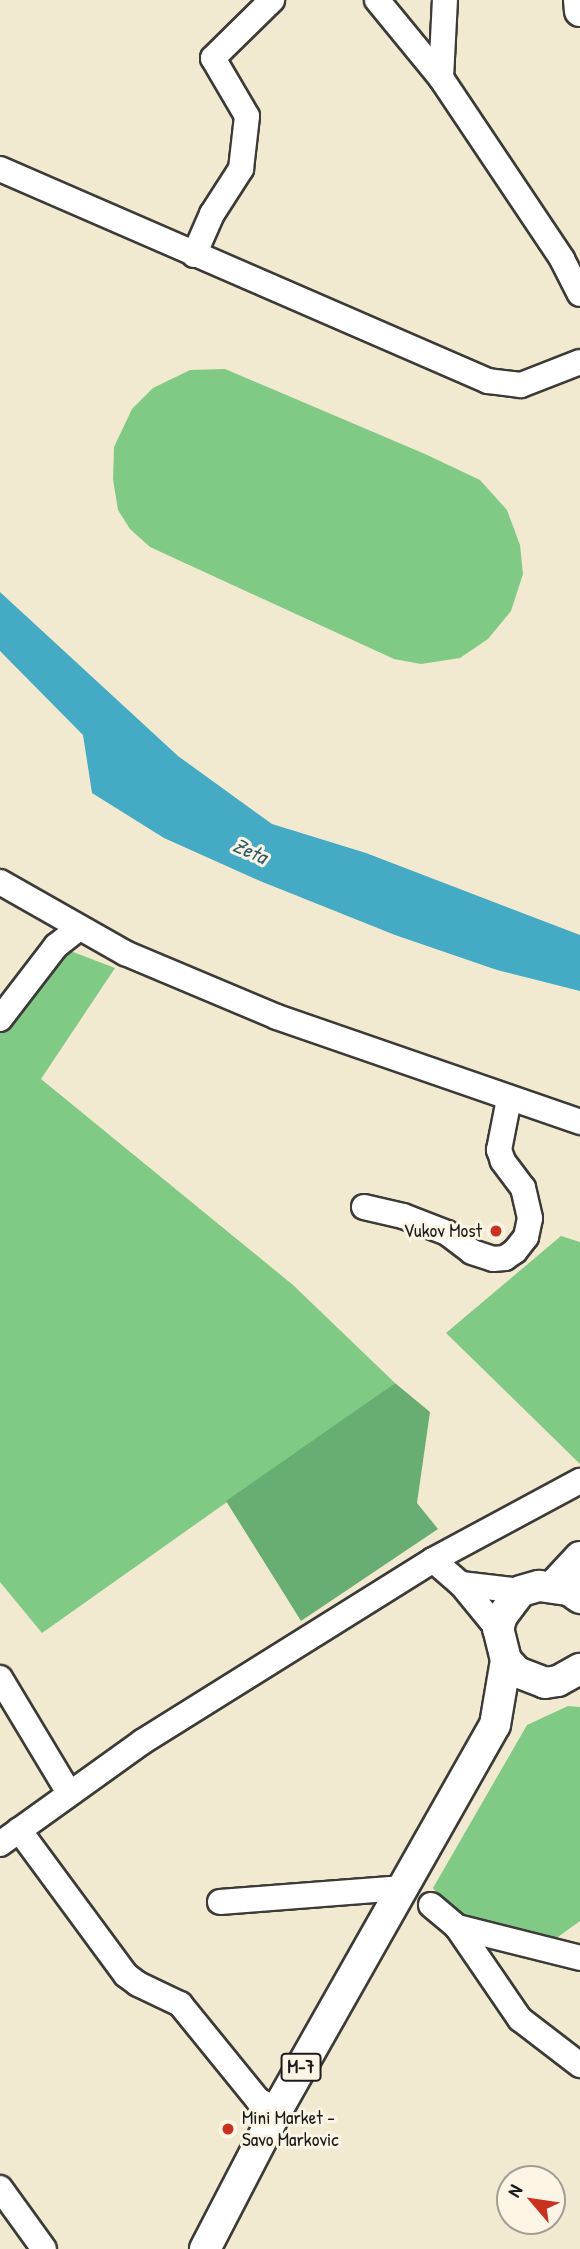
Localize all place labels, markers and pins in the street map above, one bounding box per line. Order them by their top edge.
place label: Vukov Most [403,1220,482,1242]
marker: Vukov Most [488,1223,504,1239]
place label: Mini Market - Savo Markovic [242,2107,339,2151]
marker: Mini Market - Savo Markovic [220,2121,236,2137]

